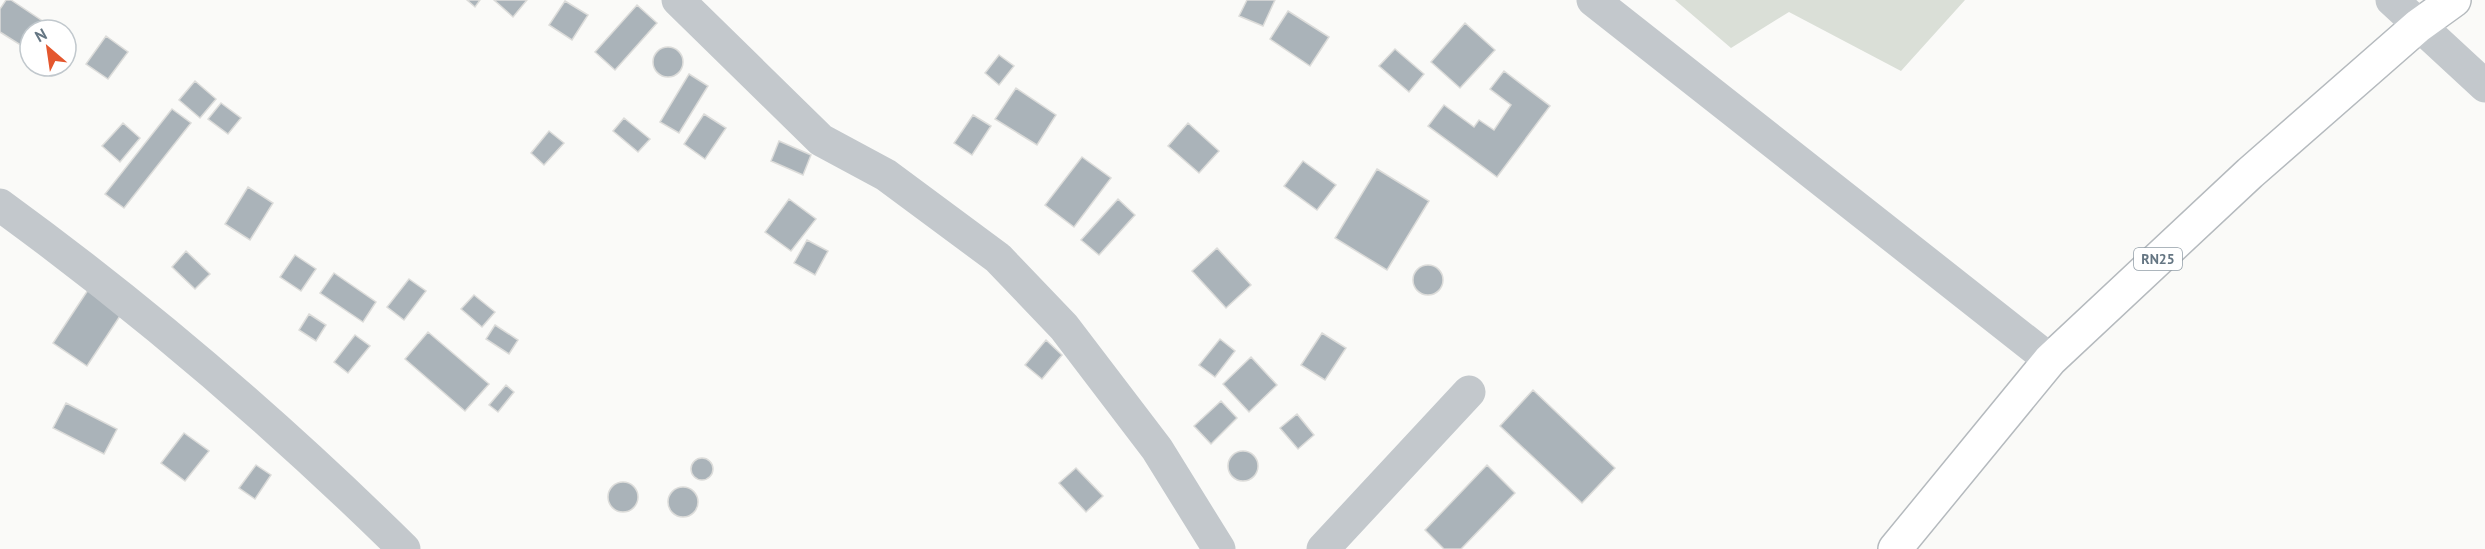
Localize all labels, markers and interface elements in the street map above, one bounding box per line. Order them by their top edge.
north arrow [18,18,78,78]
text: N [31,24,50,46]
road number: RN25 [2134,248,2182,270]

